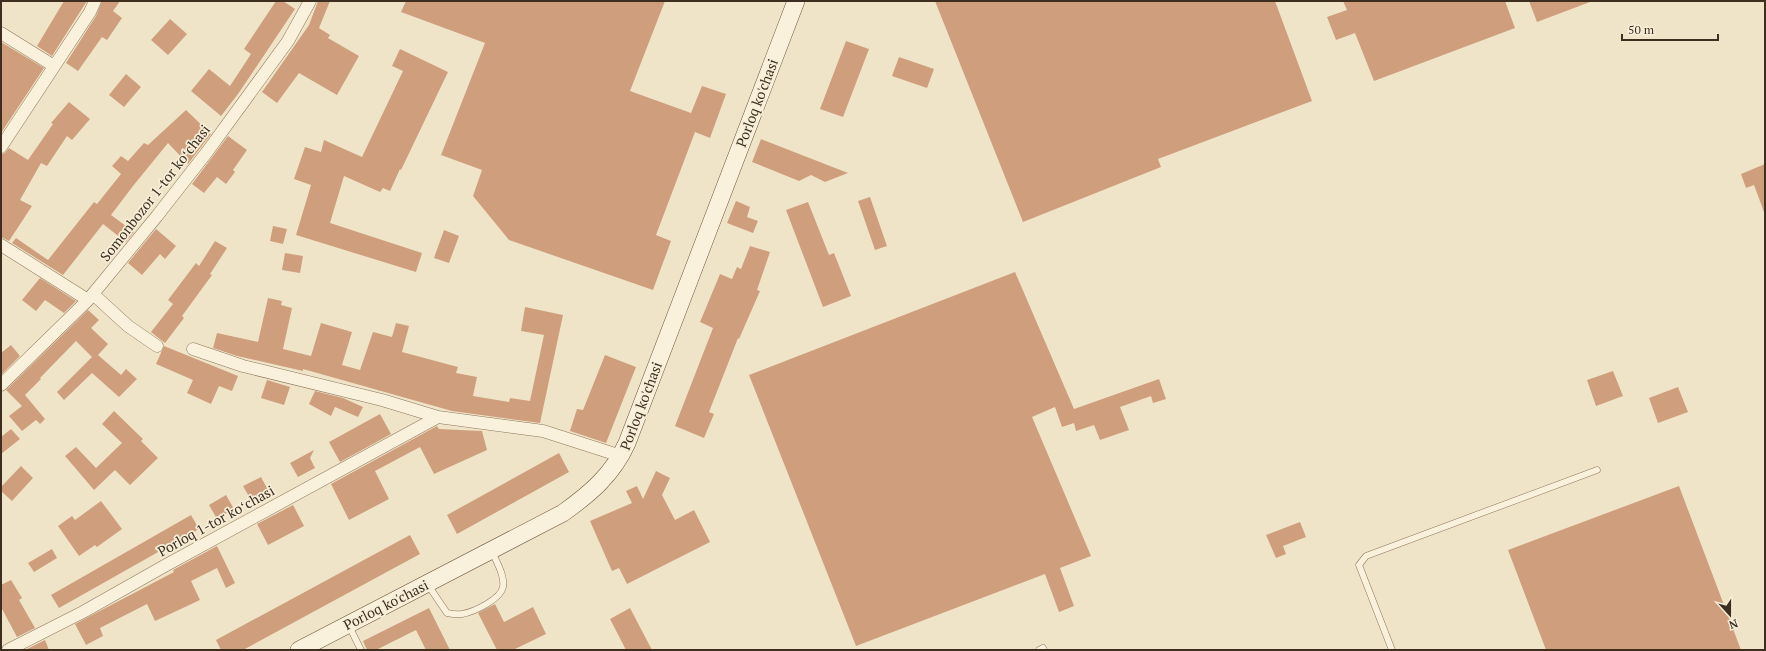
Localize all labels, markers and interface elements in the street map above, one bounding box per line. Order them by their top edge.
scale bar [1622,16,1718,42]
text: 50 m [1628,22,1655,37]
street label: Porloq ko'chasi [731,56,782,150]
street label: Somonbozor 1-tor koʻchasi [95,120,214,265]
street label: Porloq ko'chasi [615,359,666,453]
street label: Porloq 1-tor koʻchasi [154,481,278,561]
street label: Porloq ko'chasi [340,575,431,634]
north arrow [1710,595,1750,635]
text: N [1727,616,1740,633]

